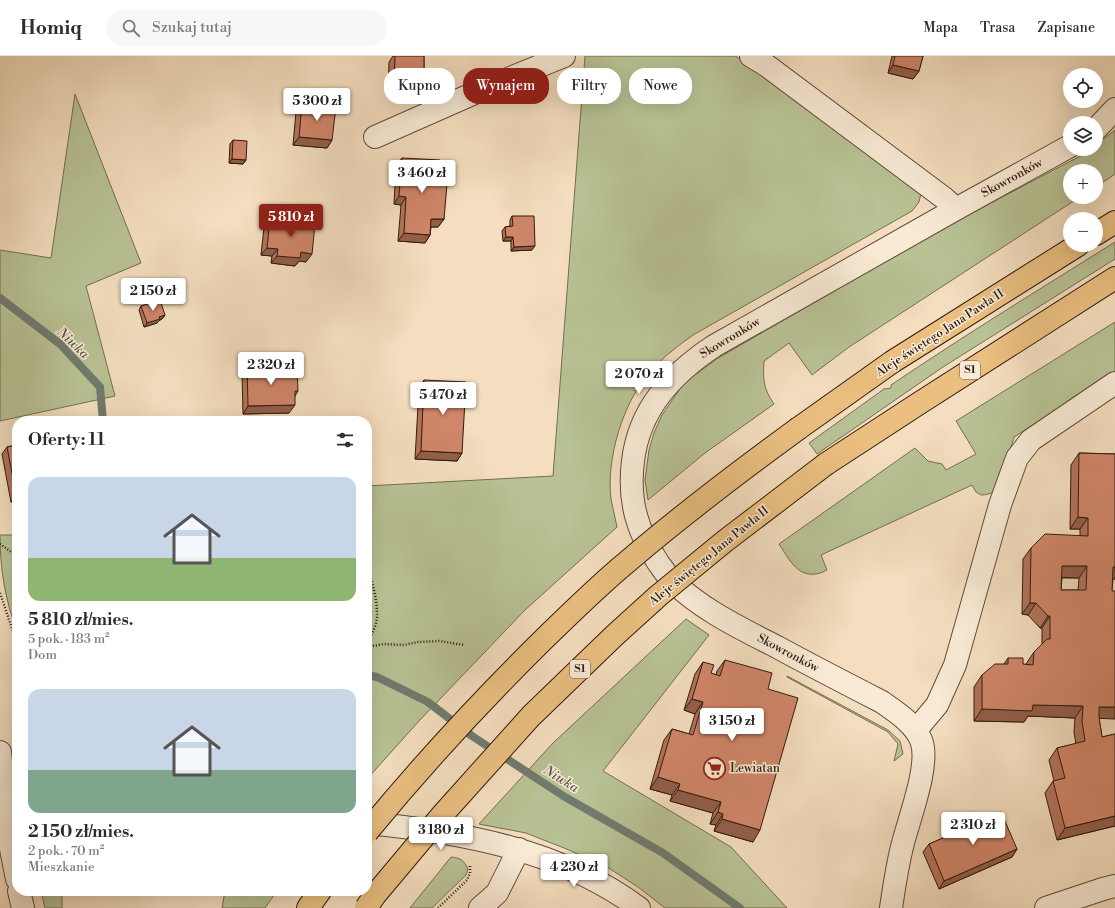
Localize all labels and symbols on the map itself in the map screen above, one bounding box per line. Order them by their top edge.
pin: 5 300 zł [276,88,358,122]
street label: Skowronków [979,155,1046,201]
pin: 3 460 zł [381,160,463,194]
pin: 5 810 zł [250,204,332,238]
pin: 2 150 zł [112,278,194,312]
street label: Aleje świętego Jana Pawła II [872,286,1007,381]
street label: Skowronków [697,314,764,362]
water label: Niwka [53,323,93,362]
pin: 2 320 zł [230,352,312,386]
pin: 2 070 zł [598,361,680,395]
road number: S1 [960,361,980,379]
pin: 5 470 zł [402,382,484,416]
street label: Aleje świętego Jana Pawła II [645,503,772,610]
street label: Skowronków [755,631,822,676]
road number: S1 [570,660,590,678]
pin: 3 150 zł [691,708,773,742]
supermarket icon: Lewiatan [702,755,728,781]
place label: Lewiatan [730,761,780,776]
water label: Niwka [540,762,582,796]
pin: 2 310 zł [932,812,1014,846]
pin: 3 180 zł [400,817,482,851]
pin: 4 230 zł [533,854,615,888]

